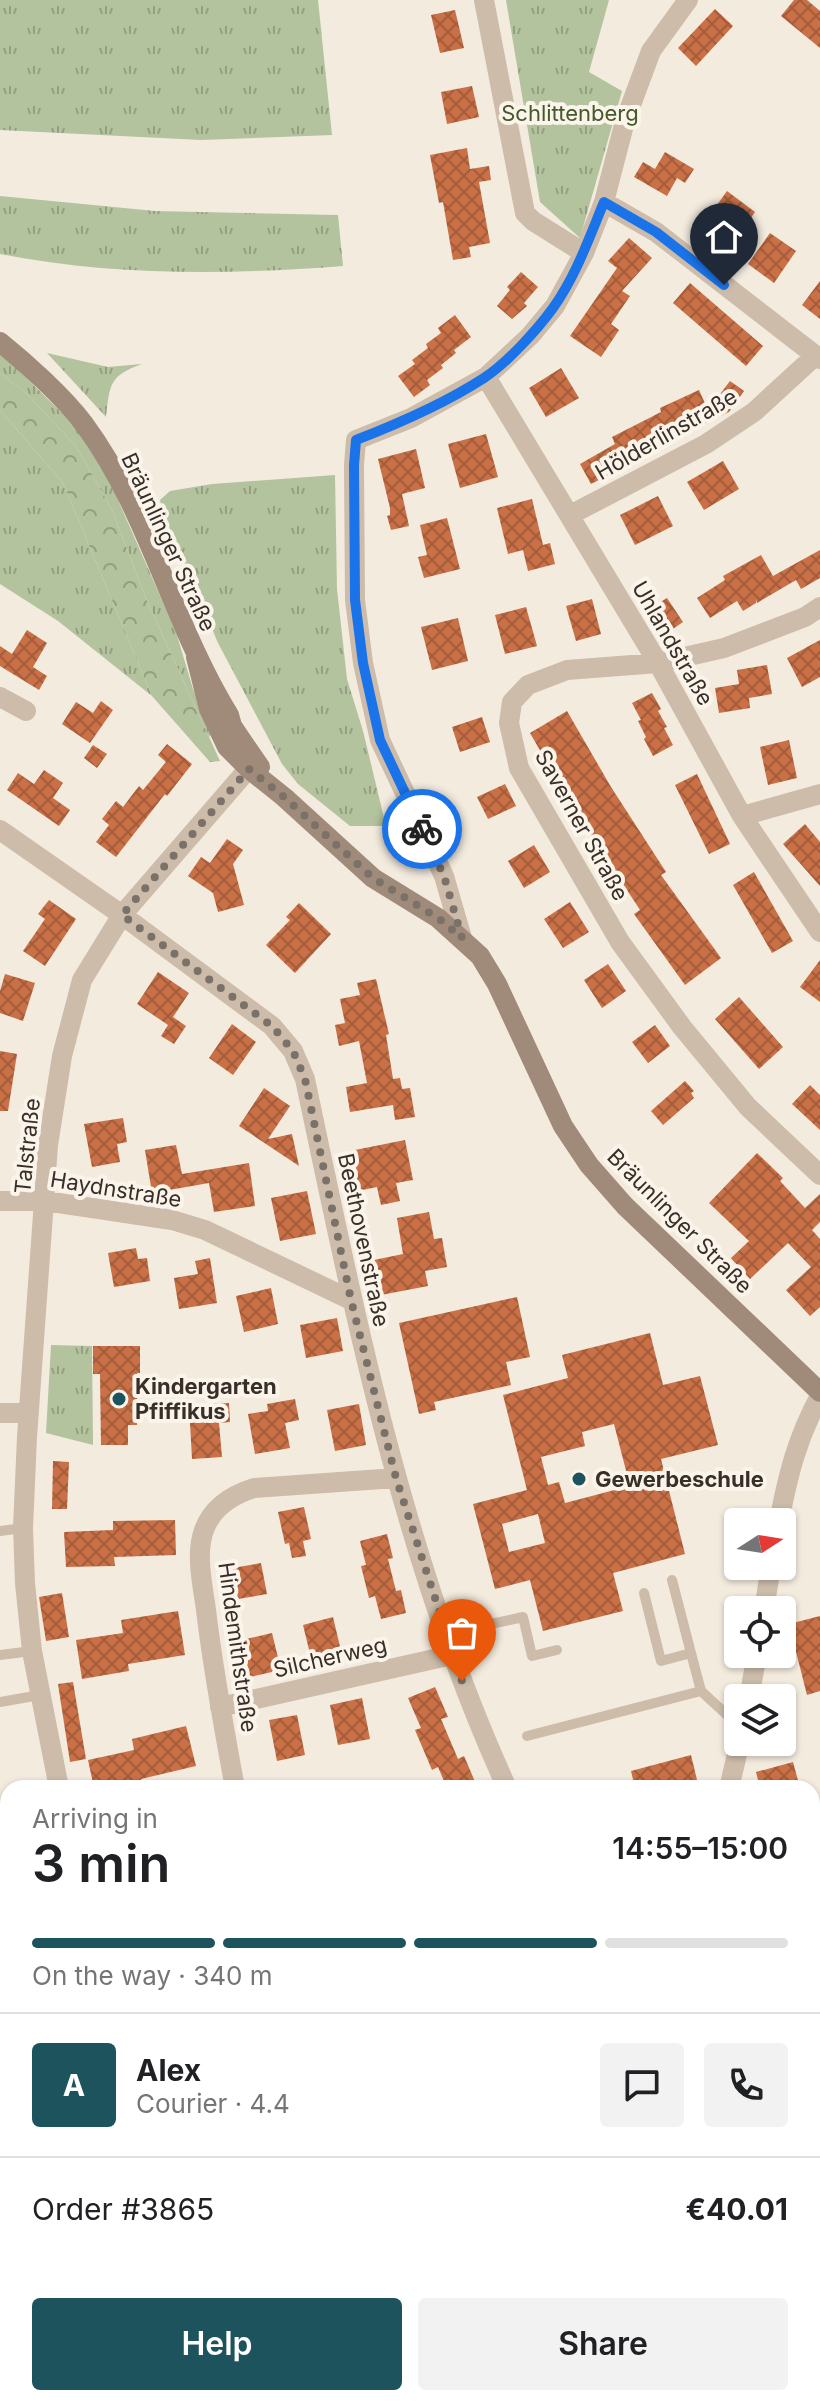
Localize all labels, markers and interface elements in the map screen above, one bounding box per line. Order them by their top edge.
park label: Schlittenberg [501,100,639,126]
pin [690,203,758,285]
icon: home [702,215,746,259]
street label: Hölderlinstraße [591,383,741,485]
street label: Bräunlinger Straße [116,449,222,635]
street label: Uhlandstraße [627,576,719,710]
street label: Saverner Straße [530,745,634,905]
courier [382,789,462,869]
icon: bike [400,807,444,851]
street label: Talstraße [9,1097,45,1195]
street label: Bräunlinger Straße [602,1143,758,1299]
street label: Beethovenstraße [333,1151,395,1329]
street label: Haydnstraße [48,1166,184,1212]
place label: Kindergarten Pfiffikus [135,1373,277,1424]
marker: Kindergarten Pfiffikus [110,1390,128,1408]
place label: Gewerbeschule [595,1466,764,1492]
marker: Gewerbeschule [570,1470,588,1488]
north arrow [724,1508,796,1580]
map controls [724,1508,796,1756]
street label: Hindemithstraße [213,1560,263,1734]
button: locate [724,1596,796,1668]
pin [428,1599,496,1681]
icon: bag [440,1611,484,1655]
street label: Silcherweg [271,1631,389,1683]
button: layers [724,1684,796,1756]
text: Arriving in [32,1803,158,1834]
text: 14:55–15:00 [612,1830,788,1866]
text: 3 min [32,1832,170,1895]
text: On the way · 340 m [32,1960,272,1991]
button: chat [600,2043,684,2127]
button: phone [704,2043,788,2127]
text: Alex [136,2052,201,2088]
text: A [63,2067,85,2103]
text: Courier · 4.4 [136,2088,290,2119]
text: Order #3865 [32,2191,214,2227]
text: €40.01 [686,2191,788,2227]
button: Help [32,2298,402,2390]
button: Share [418,2298,788,2390]

